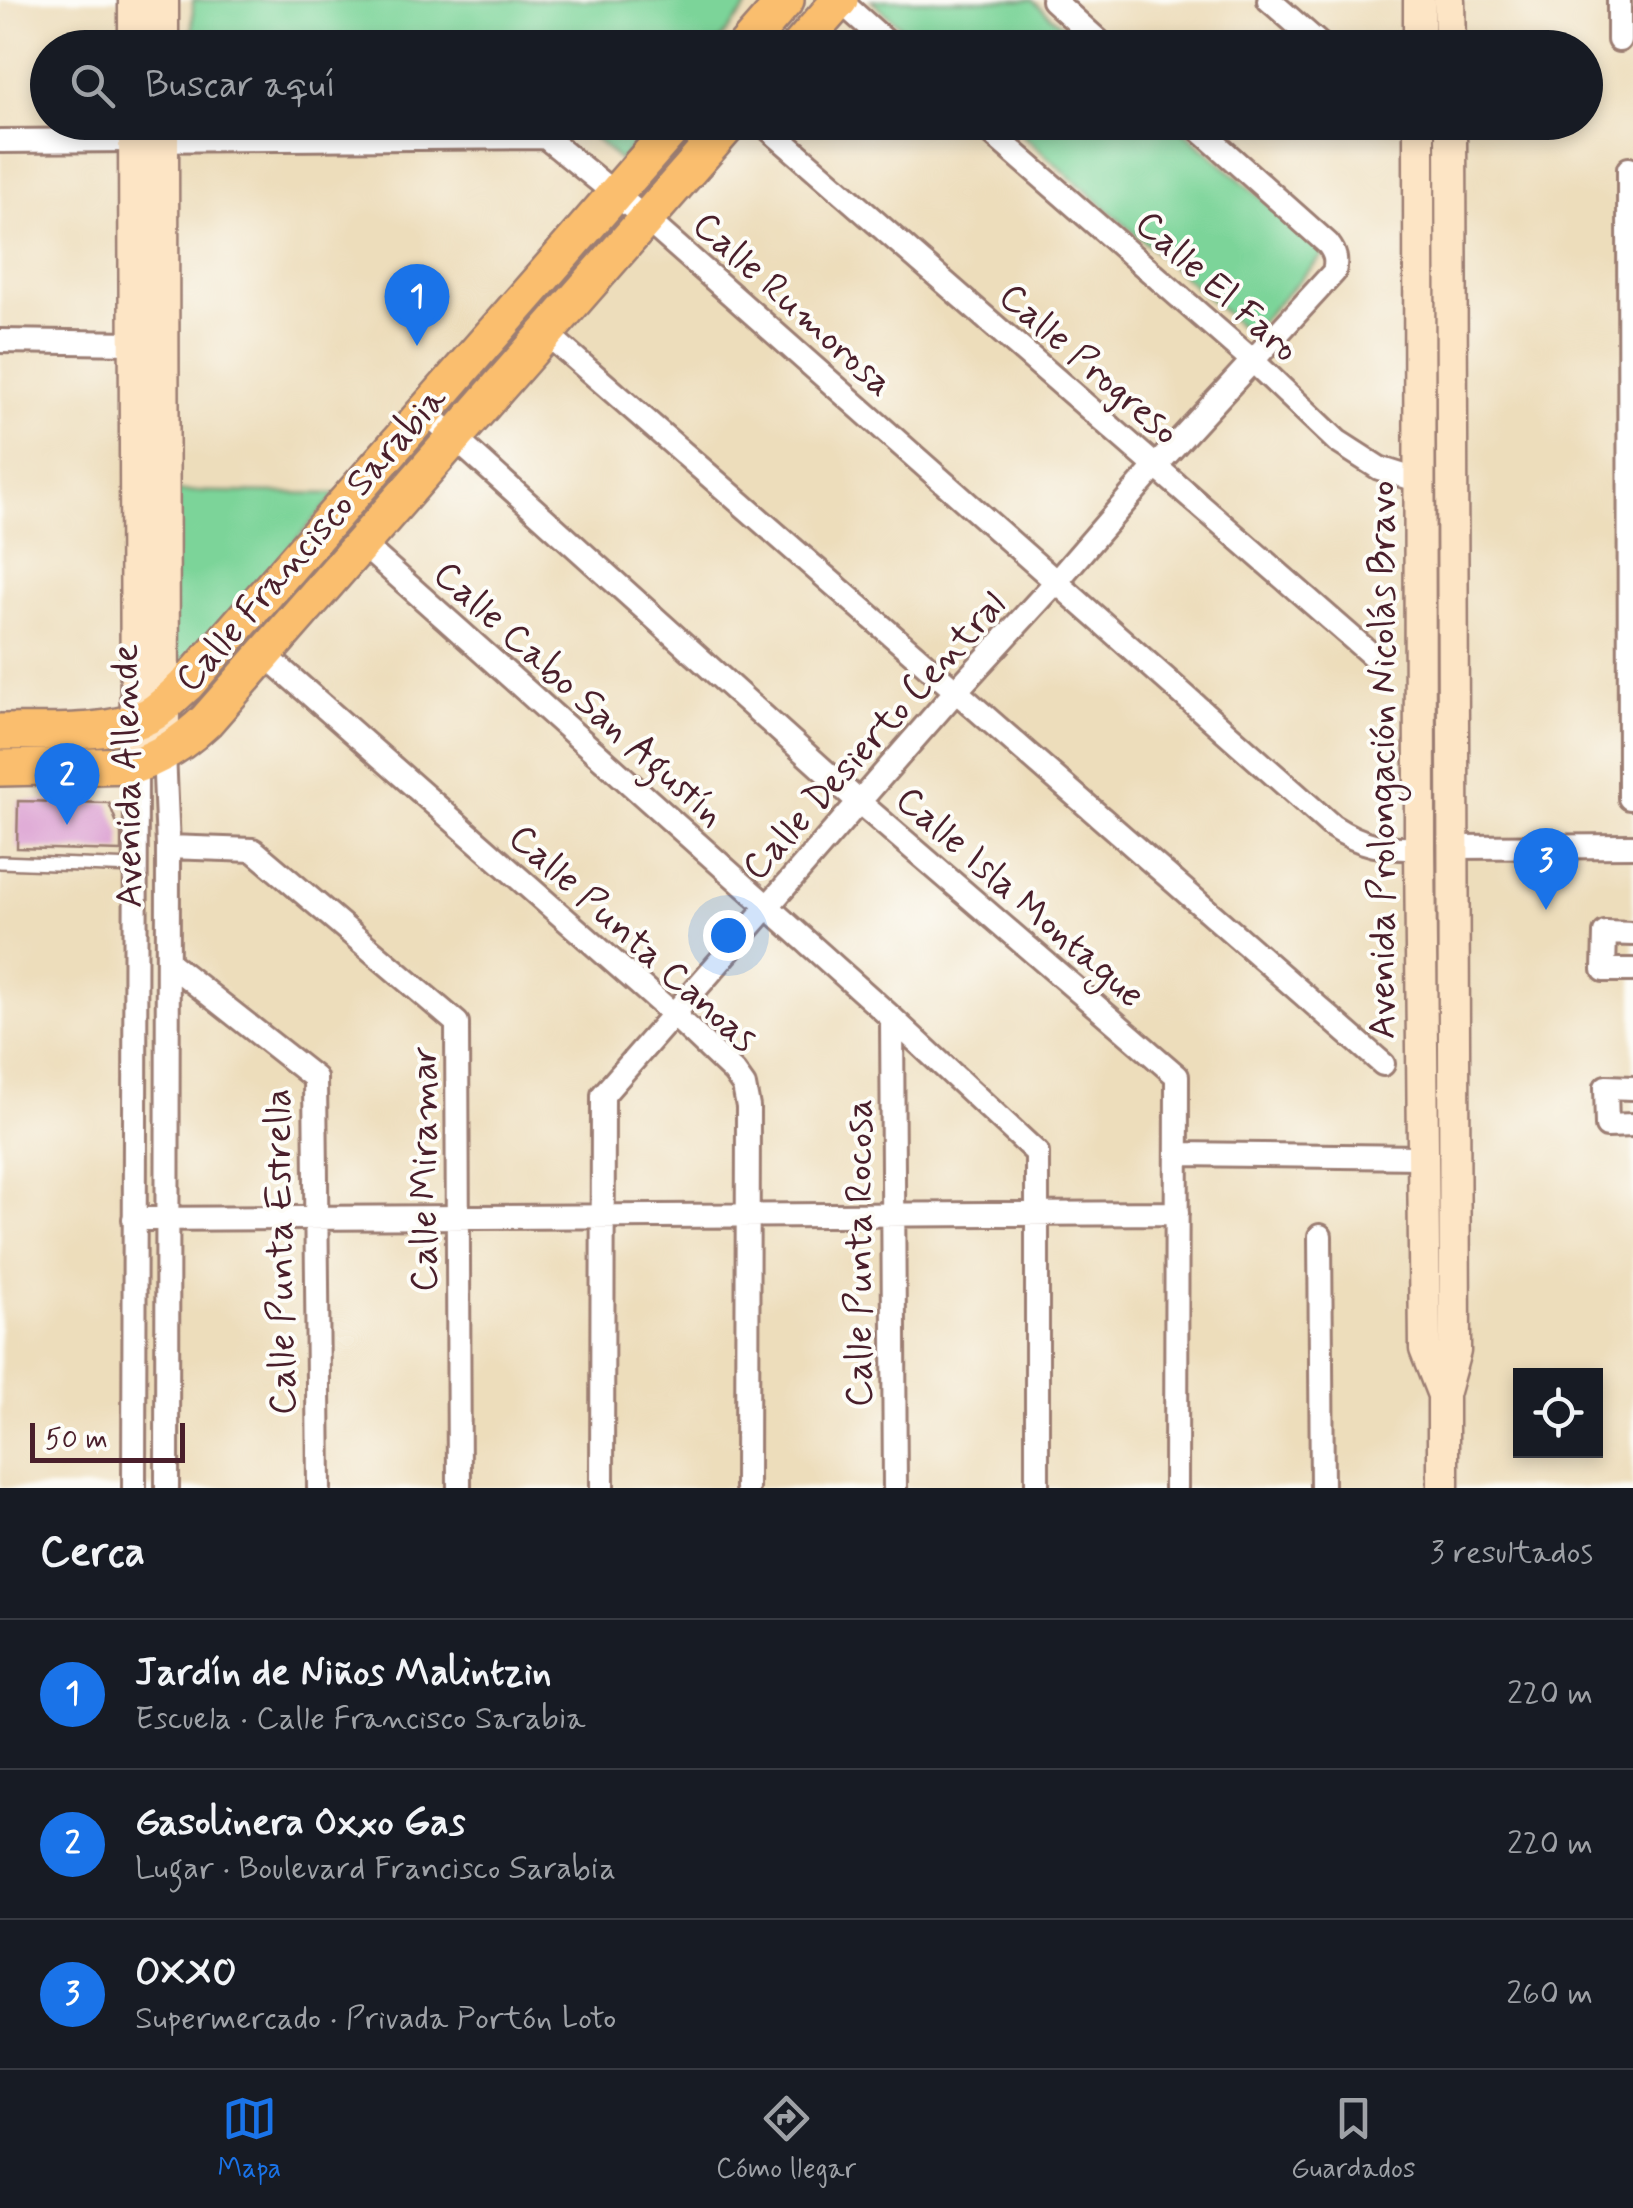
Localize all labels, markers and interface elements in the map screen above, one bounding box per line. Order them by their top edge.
search box [30,30,1603,140]
icon: search [65,58,120,113]
text: Buscar aquí [145,61,336,110]
street label: Calle El Faro [1124,200,1309,374]
street label: Calle Rumorosa [681,202,903,408]
pin: 1 [384,264,450,346]
street label: Calle Progreso [988,273,1189,457]
street label: Calle Francisco Sarabia [165,376,459,703]
street label: Avenida Prolongación Nicolás Bravo [1359,481,1412,1039]
street label: Calle Cabo San Agustín [420,551,734,842]
street label: Calle Desierto Central [732,582,1018,892]
street label: Avenida Allende [102,643,155,909]
pin: 2 [34,742,100,825]
street label: Calle Isla Montague [882,776,1154,1023]
street label: Calle Punta Canoas [497,814,767,1064]
pin: 3 [1514,828,1578,910]
your location [703,910,754,961]
street label: Calle Miramar [401,1046,450,1292]
street label: Calle Punta Estrella [254,1088,309,1416]
street label: Calle Punta Rocosa [836,1099,885,1407]
map controls [1513,1368,1603,1458]
button: locate [1513,1368,1603,1458]
scale bar [30,1418,185,1462]
text: 50 m [45,1422,108,1459]
text: Cerca [40,1526,145,1581]
text: 3 resultados [1430,1532,1593,1574]
text: Jardín de Niños Malintzin [135,1649,551,1698]
text: 1 [65,1673,80,1715]
text: 220 m [1507,1673,1593,1715]
text: Escuela · Calle Francisco Sarabia [135,1698,585,1740]
text: Gasolinera Oxxo Gas [135,1799,465,1848]
text: 2 [65,1823,80,1865]
text: 220 m [1507,1823,1593,1865]
text: Lugar · Boulevard Francisco Sarabia [135,1848,616,1890]
text: OXXO [135,1949,237,1998]
text: 3 [65,1973,80,2015]
text: 260 m [1506,1973,1593,2015]
text: Supermercado · Privada Portón Loto [135,1998,616,2040]
tab: Mapa [217,2091,281,2188]
tab: Cómo llegar [716,2091,856,2188]
tab: Guardados [1291,2091,1416,2188]

